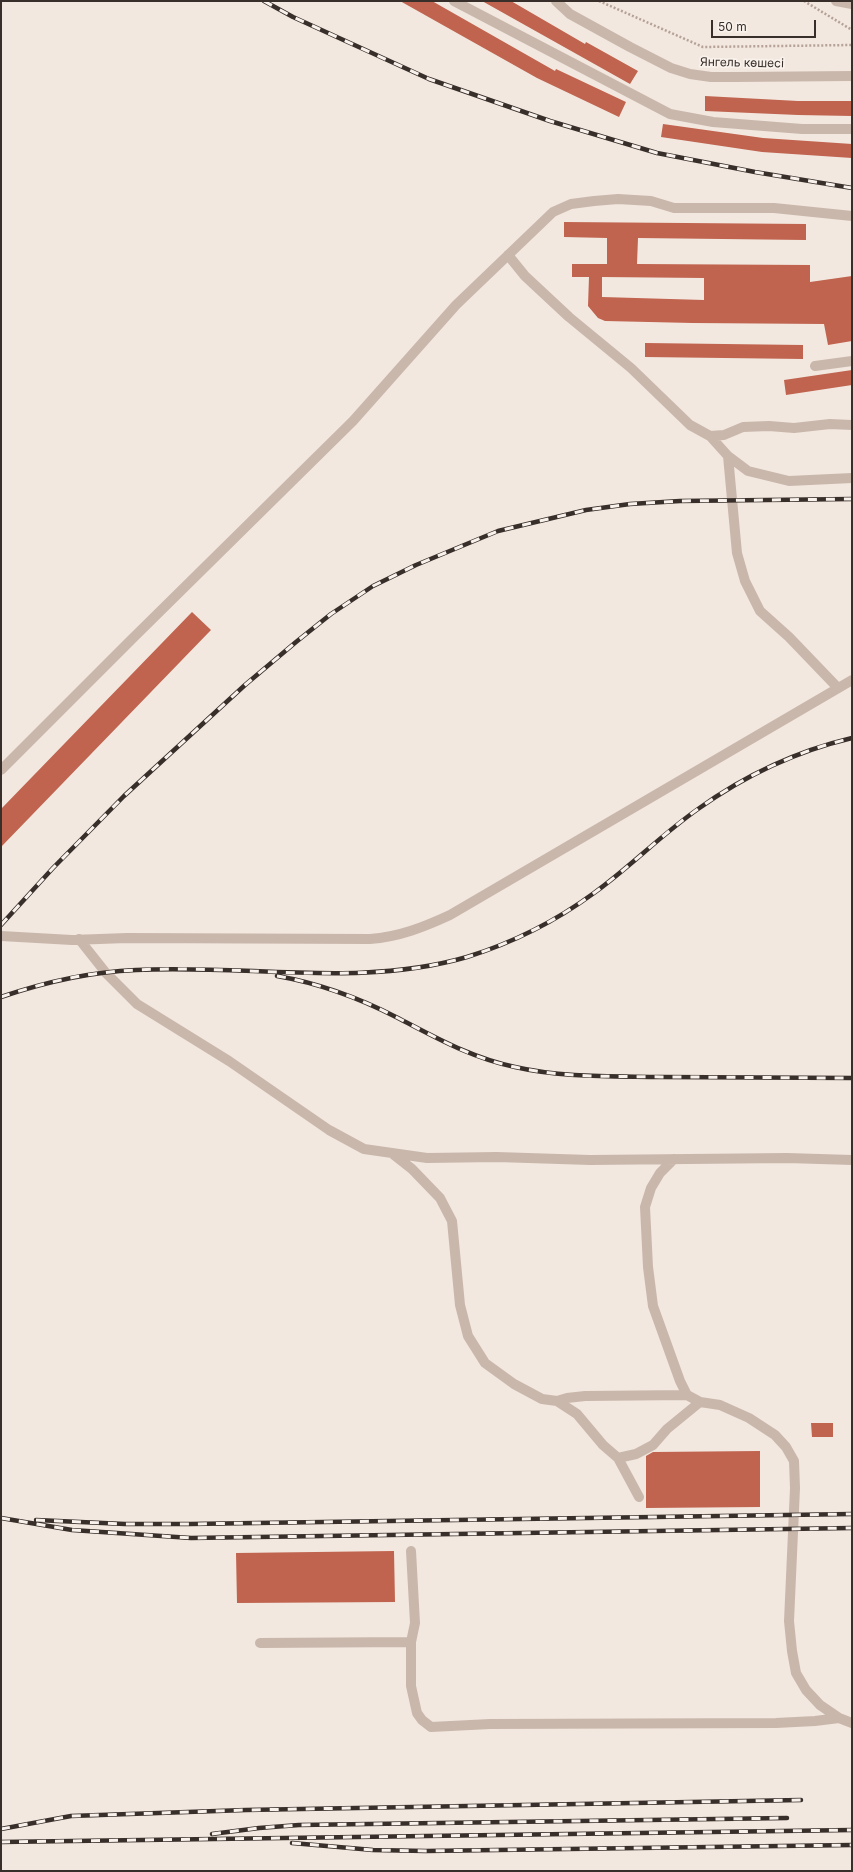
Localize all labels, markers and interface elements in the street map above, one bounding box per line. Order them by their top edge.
scale bar [713,12,818,38]
text: 50 m [718,19,747,34]
street label: Янгель көшесі [700,55,784,71]

